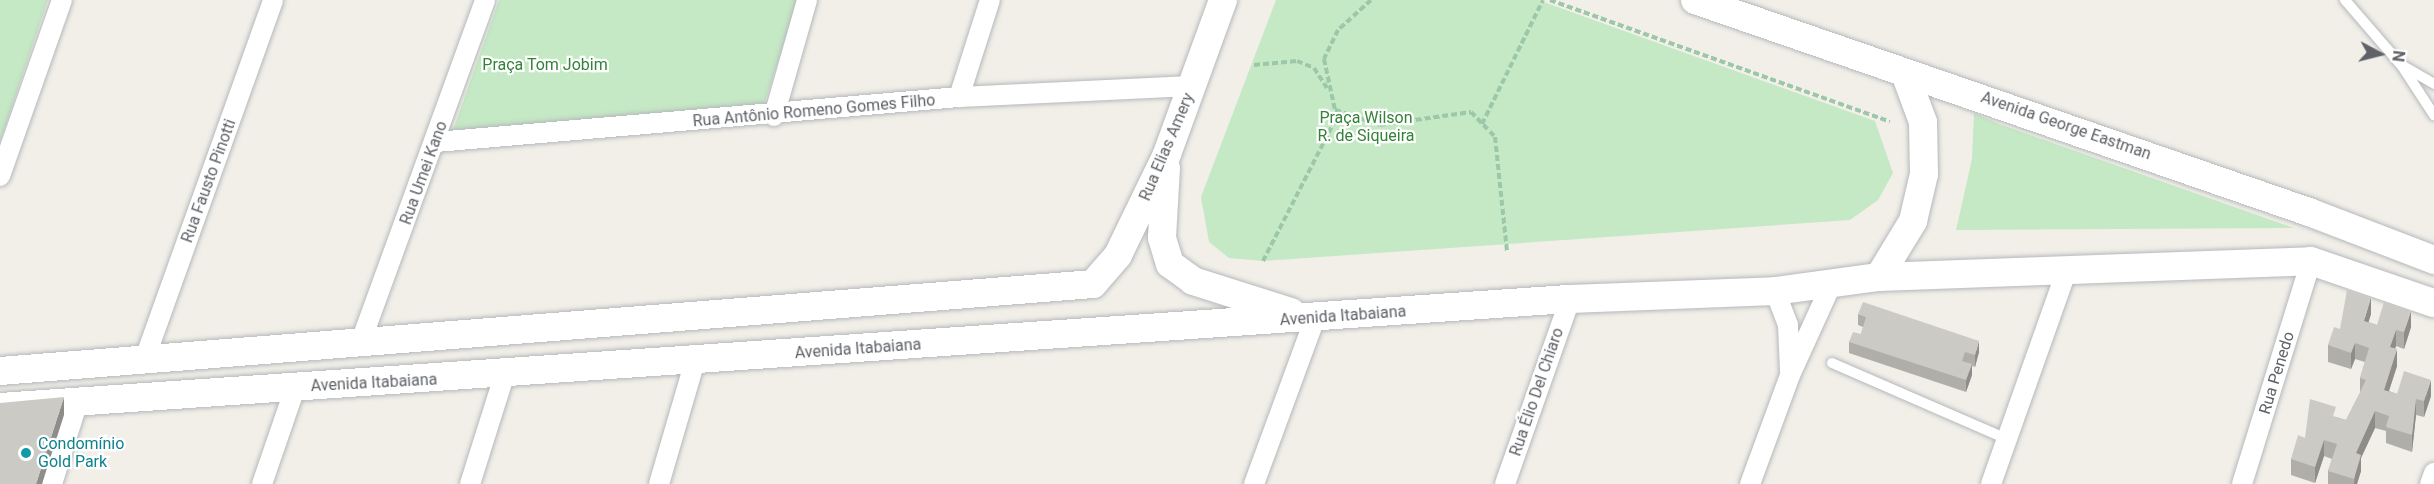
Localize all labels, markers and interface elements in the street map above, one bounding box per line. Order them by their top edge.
north arrow [2350,24,2410,84]
text: N [2388,49,2408,63]
park label: Praça Tom Jobim [482,55,608,75]
street label: Avenida George Eastman [1978,88,2154,164]
street label: Rua Elias Amery [1136,90,1198,204]
street label: Rua Antônio Romeno Gomes Filho [692,91,936,131]
park label: Praça Wilson R. de Siqueira [1317,108,1415,146]
street label: Rua Fausto Pinotti [178,117,240,245]
street label: Rua Umei Kano [396,119,452,227]
street label: Avenida Itabaiana [1279,302,1407,330]
street label: Rua Élio Del Chiaro [1506,325,1568,459]
street label: Rua Penedo [2255,329,2299,417]
street label: Avenida Itabaiana [794,335,922,363]
street label: Avenida Itabaiana [310,370,438,396]
place label: Condomínio Gold Park [38,434,124,472]
marker: Condomínio Gold Park [19,446,33,460]

